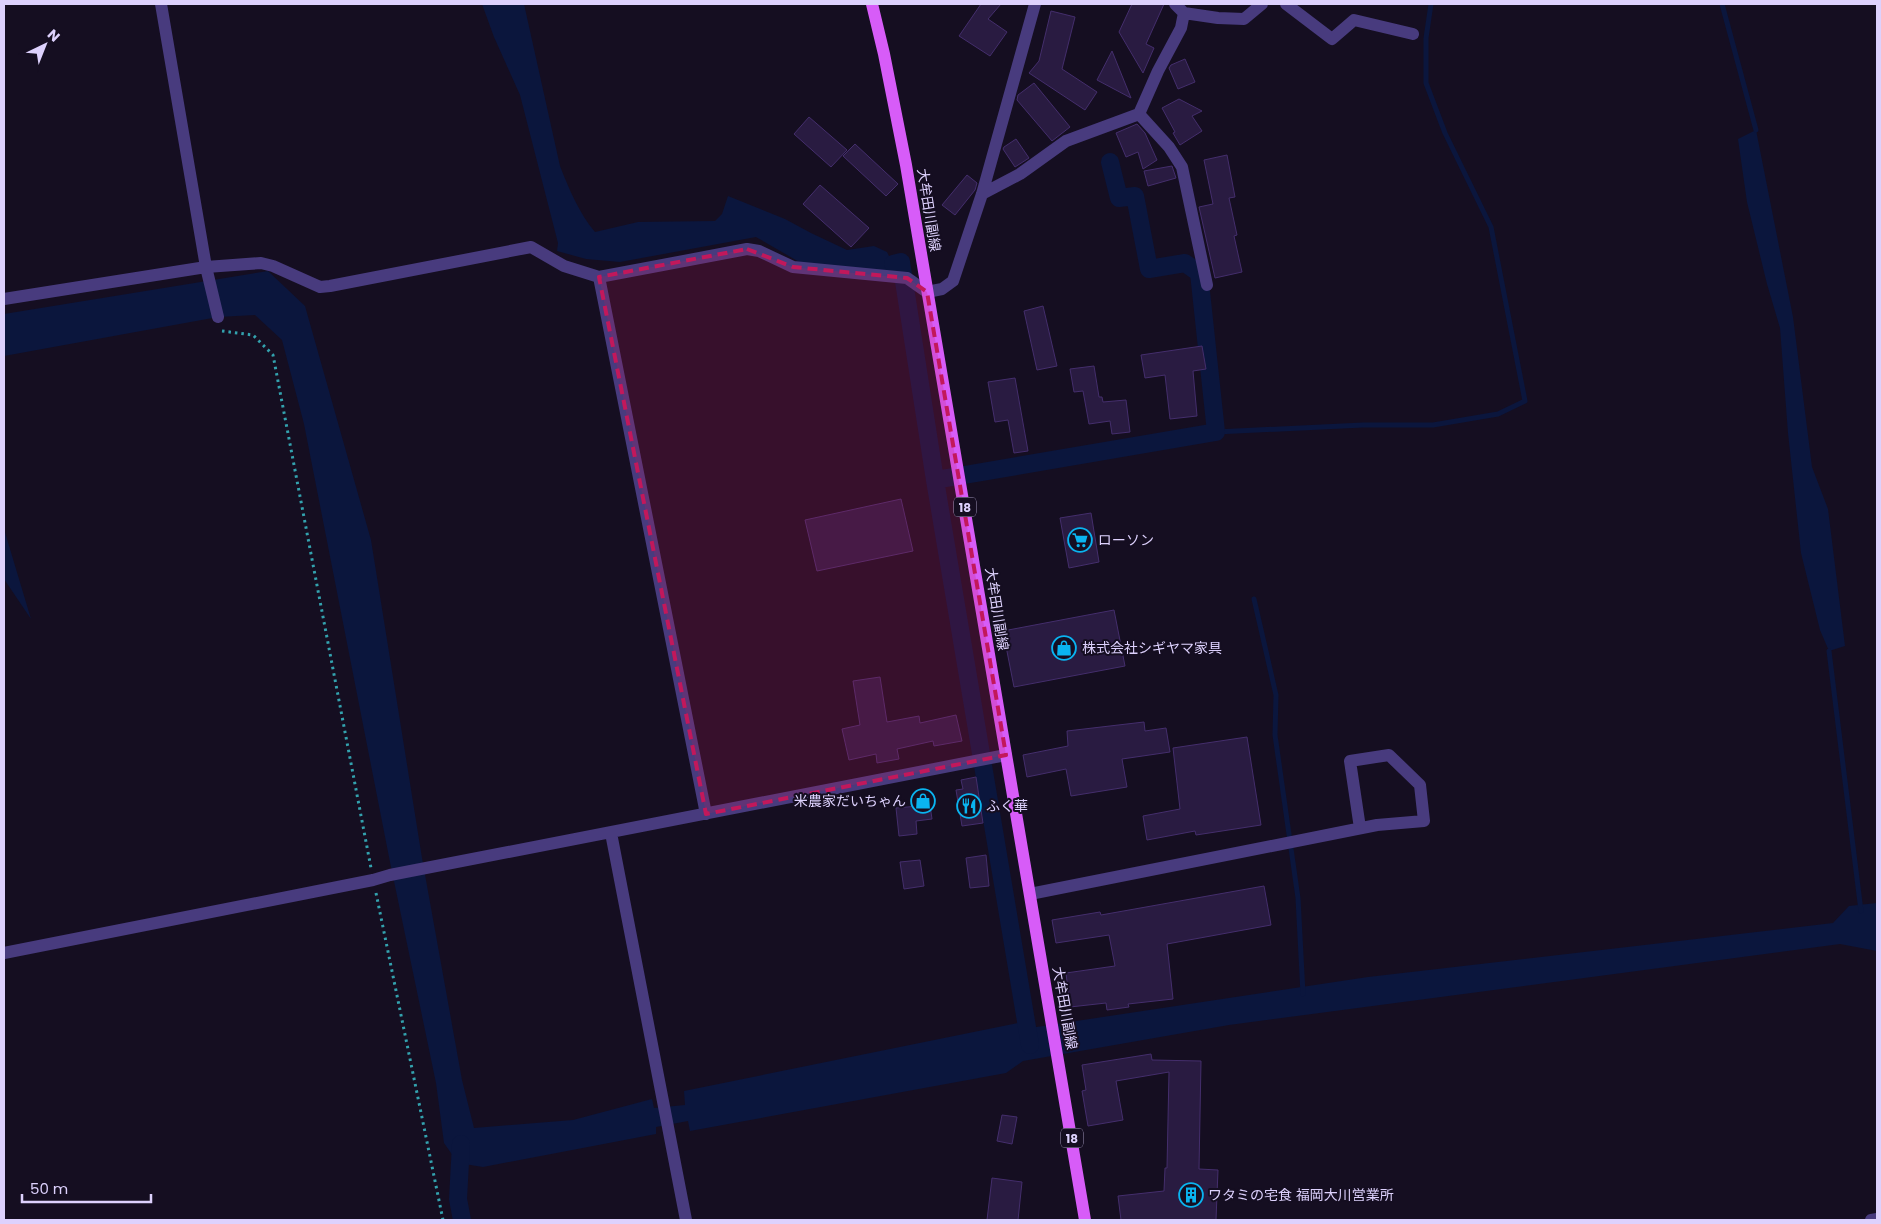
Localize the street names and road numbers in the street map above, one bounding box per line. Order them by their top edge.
street label: 大牟田川副線 [913,167,945,253]
road number: 18 [954,498,976,516]
street label: 大牟田川副線 [981,566,1013,652]
street label: 大牟田川副線 [1048,965,1082,1051]
road number: 18 [1061,1128,1083,1148]

